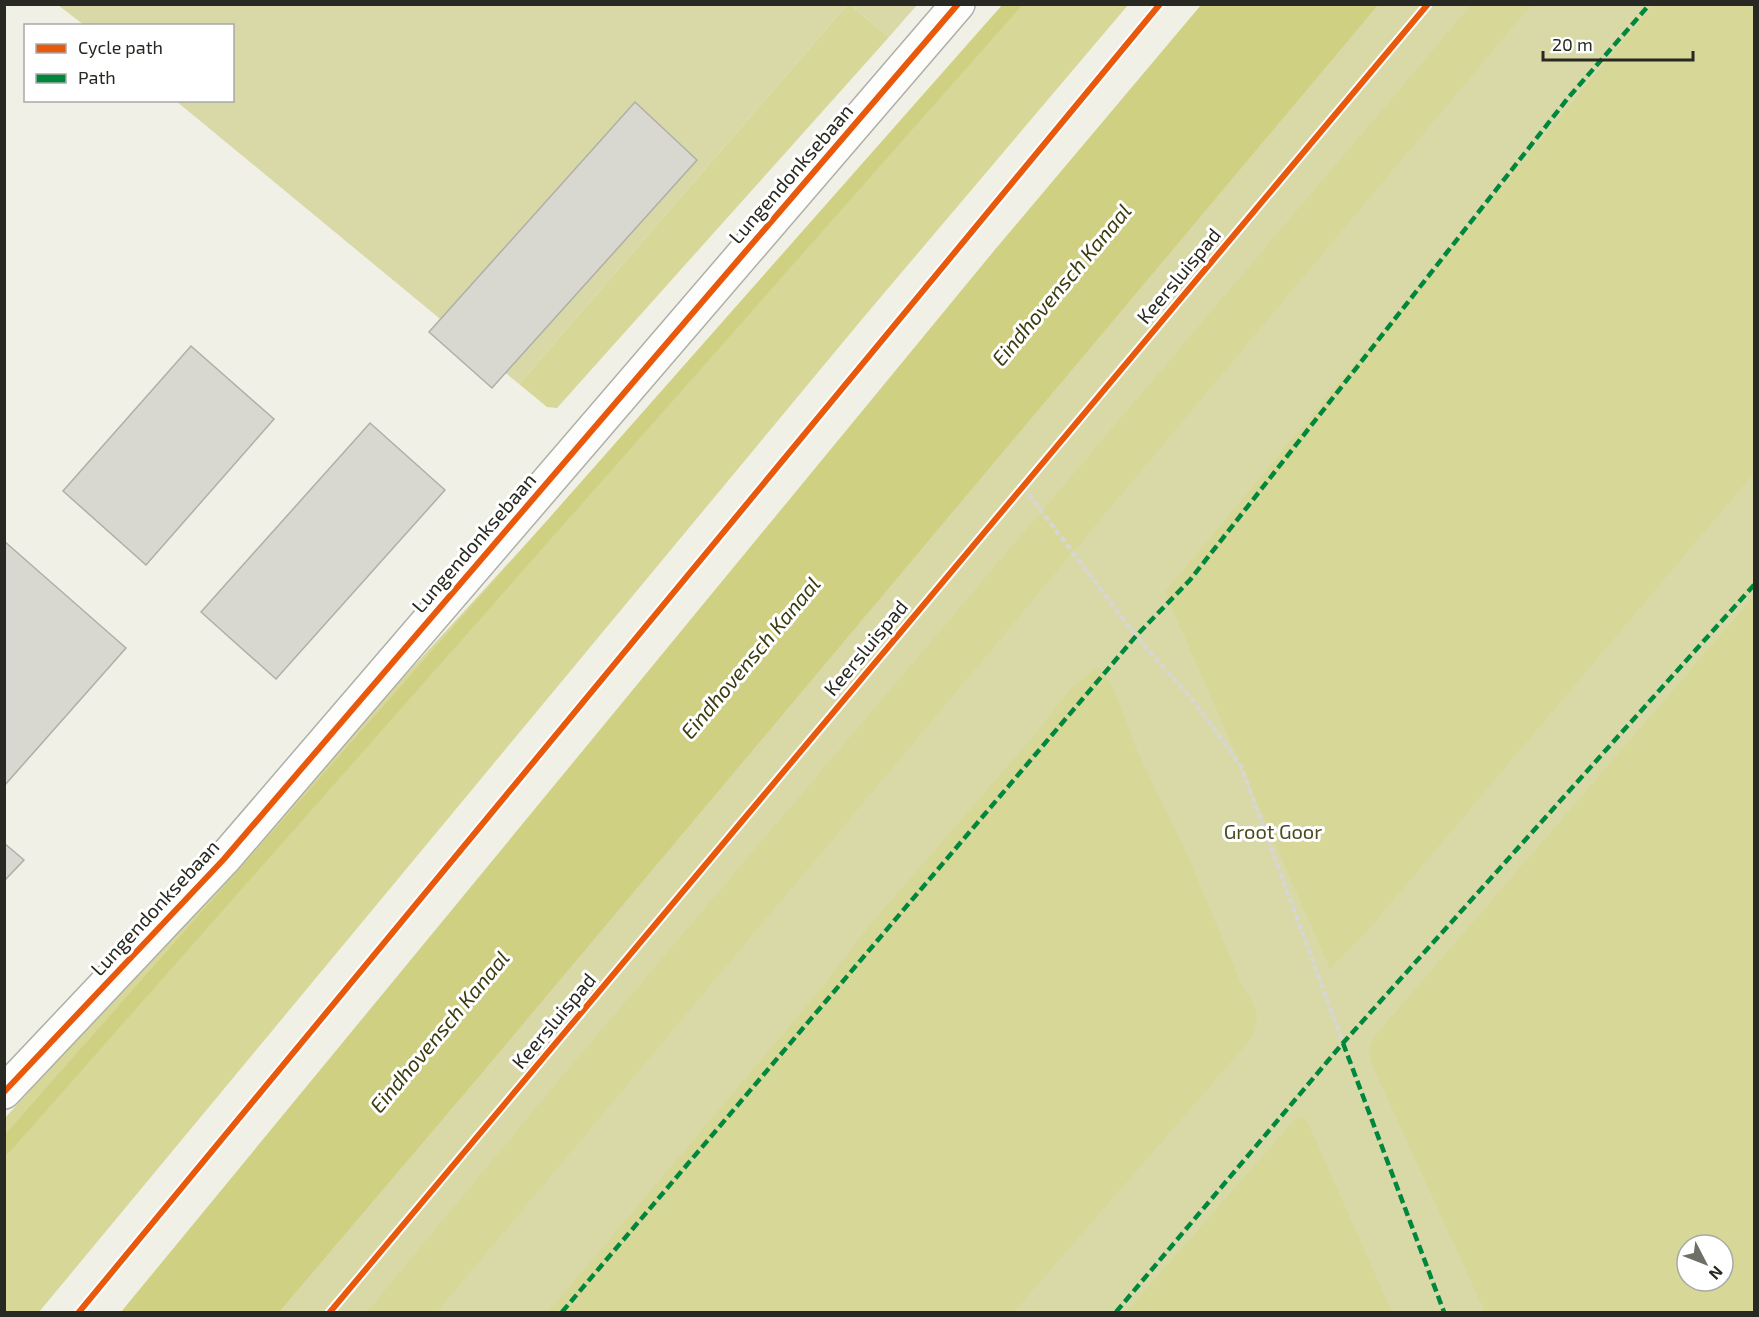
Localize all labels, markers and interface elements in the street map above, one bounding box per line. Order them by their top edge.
legend [24,24,234,102]
scale bar [1543,24,1693,62]
text: 20 m [1552,33,1593,55]
text: Cycle path [78,36,163,58]
text: Path [78,66,116,88]
street label: Lungendonksebaan [723,99,857,248]
water label: Eindhovensch Kanaal [986,198,1136,370]
street label: Keersluispad [1131,223,1225,328]
street label: Lungendonksebaan [406,468,540,617]
water label: Eindhovensch Kanaal [675,571,825,743]
street label: Keersluispad [818,595,912,700]
park label: Groot Goor [1224,819,1322,843]
street label: Lungendonksebaan [85,834,223,980]
water label: Eindhovensch Kanaal [364,945,514,1117]
street label: Keersluispad [506,968,600,1073]
north arrow [1675,1233,1735,1293]
text: N [1706,1263,1727,1284]

